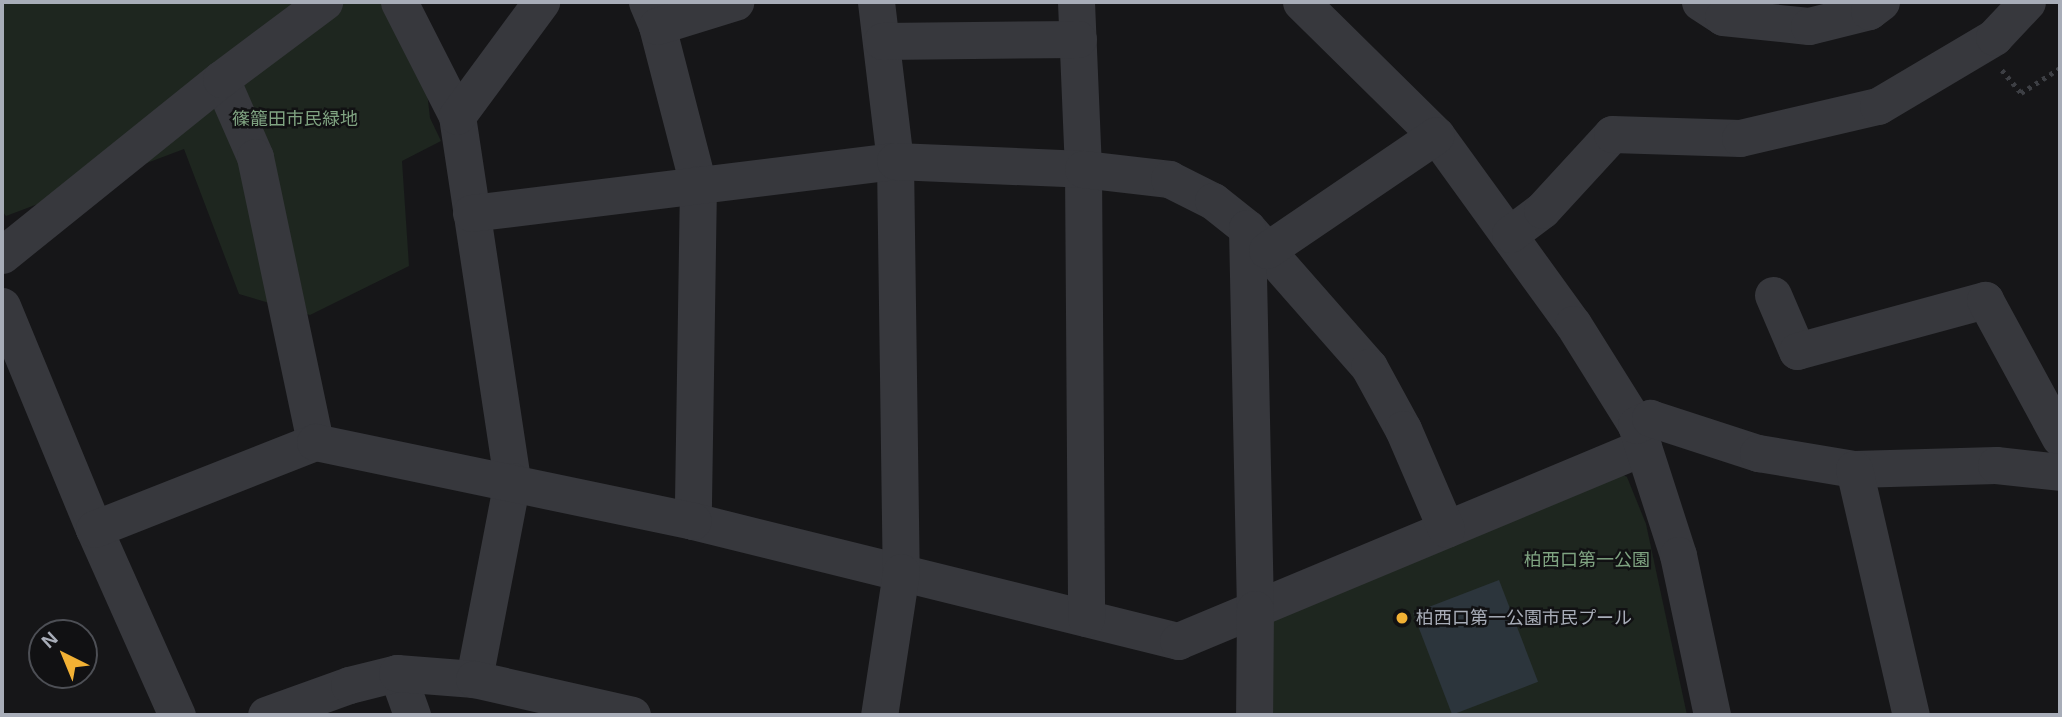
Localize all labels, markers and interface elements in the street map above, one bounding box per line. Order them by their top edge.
park label: 篠籠田市民緑地 [232,108,358,130]
park label: 柏西口第一公園 [1524,549,1650,571]
place label: 柏西口第一公園市民プール [1416,607,1632,629]
marker: 柏西口第一公園市民プール [1394,610,1410,626]
north arrow [28,619,98,689]
text: N [38,627,62,652]

